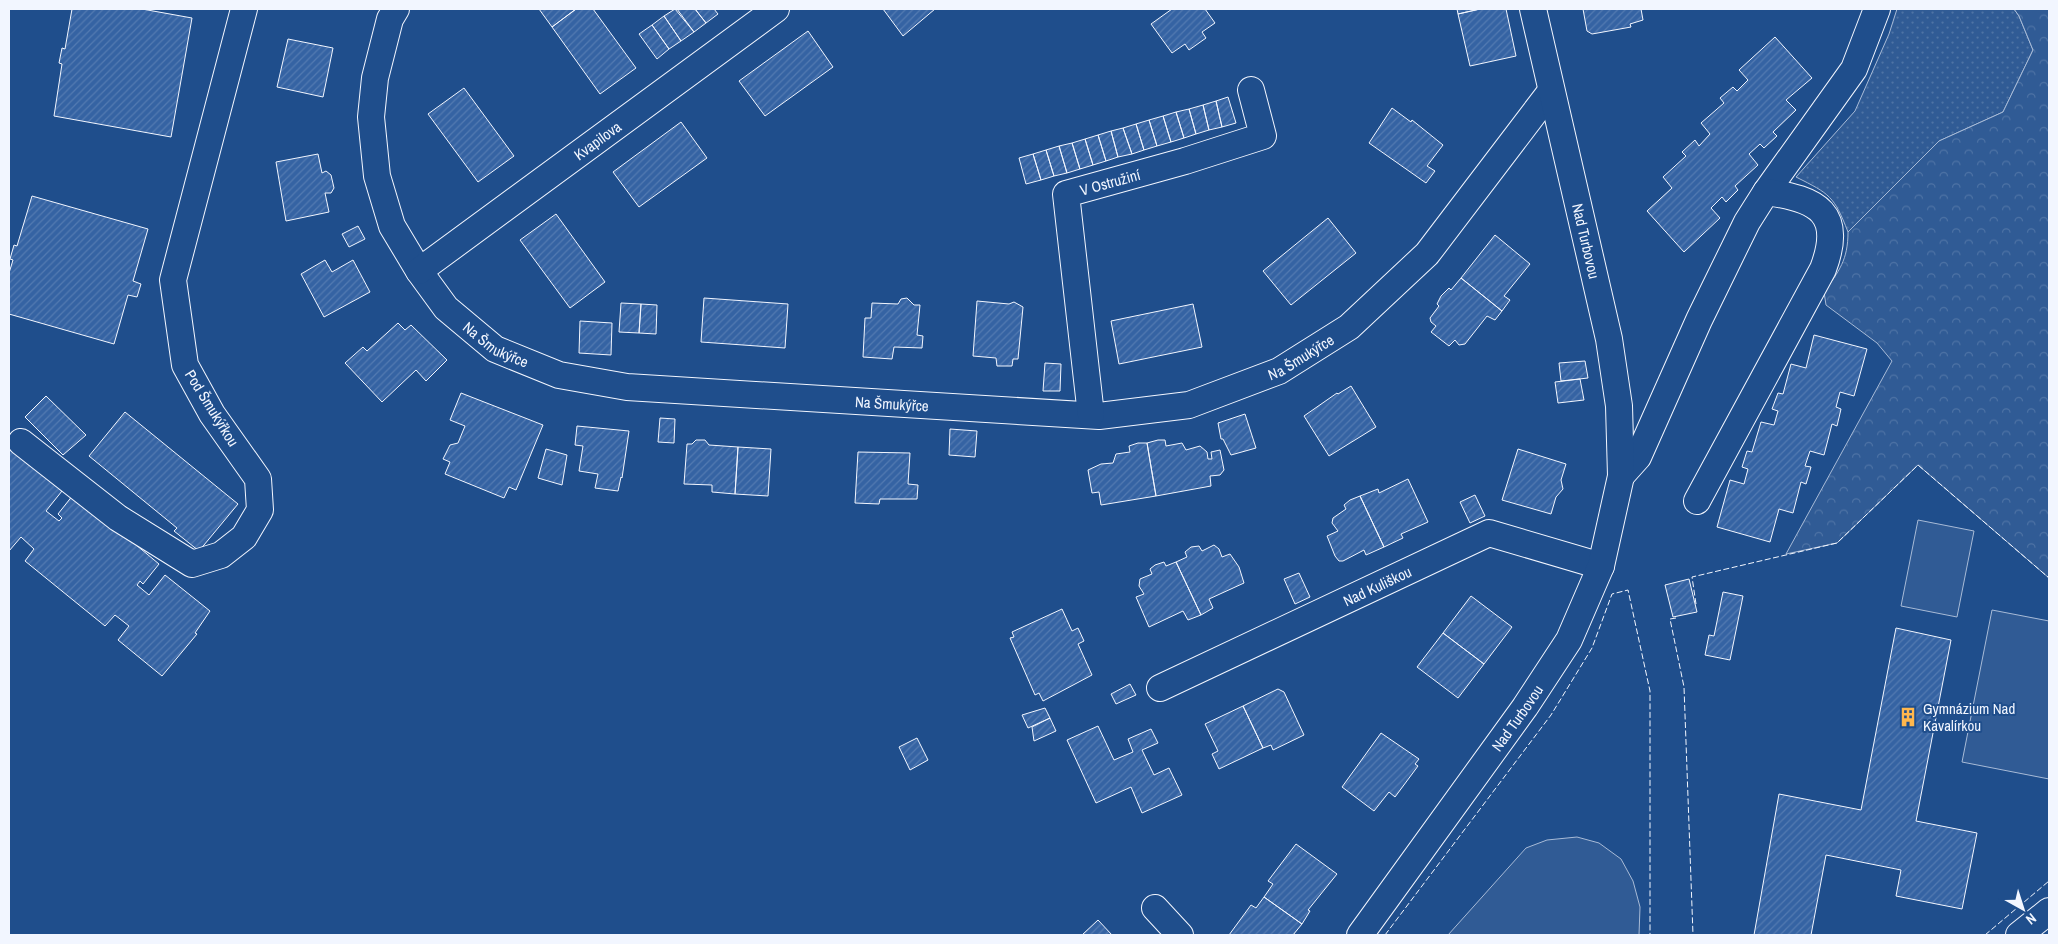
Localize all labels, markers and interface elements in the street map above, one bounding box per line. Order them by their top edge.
street label: Kvapilova [569,116,625,165]
street label: V Ostružiní [1077,163,1143,200]
street label: Nad Turbovou [1567,201,1605,281]
street label: Na Šmukýřce [459,316,532,372]
street label: Na Šmukýřce [1265,329,1338,385]
street label: Pod Šmukýřkou [180,366,244,450]
street label: Na Šmukýřce [854,391,930,416]
street label: Nad Kuliškou [1340,561,1415,611]
street label: Nad Turbovou [1486,680,1547,755]
place label: Gymnázium Nad Kavalírkou [1923,698,2015,736]
building icon: Gymnázium Nad Kavalírkou [1897,706,1919,728]
north arrow [1998,884,2048,934]
text: N [2022,909,2040,929]

